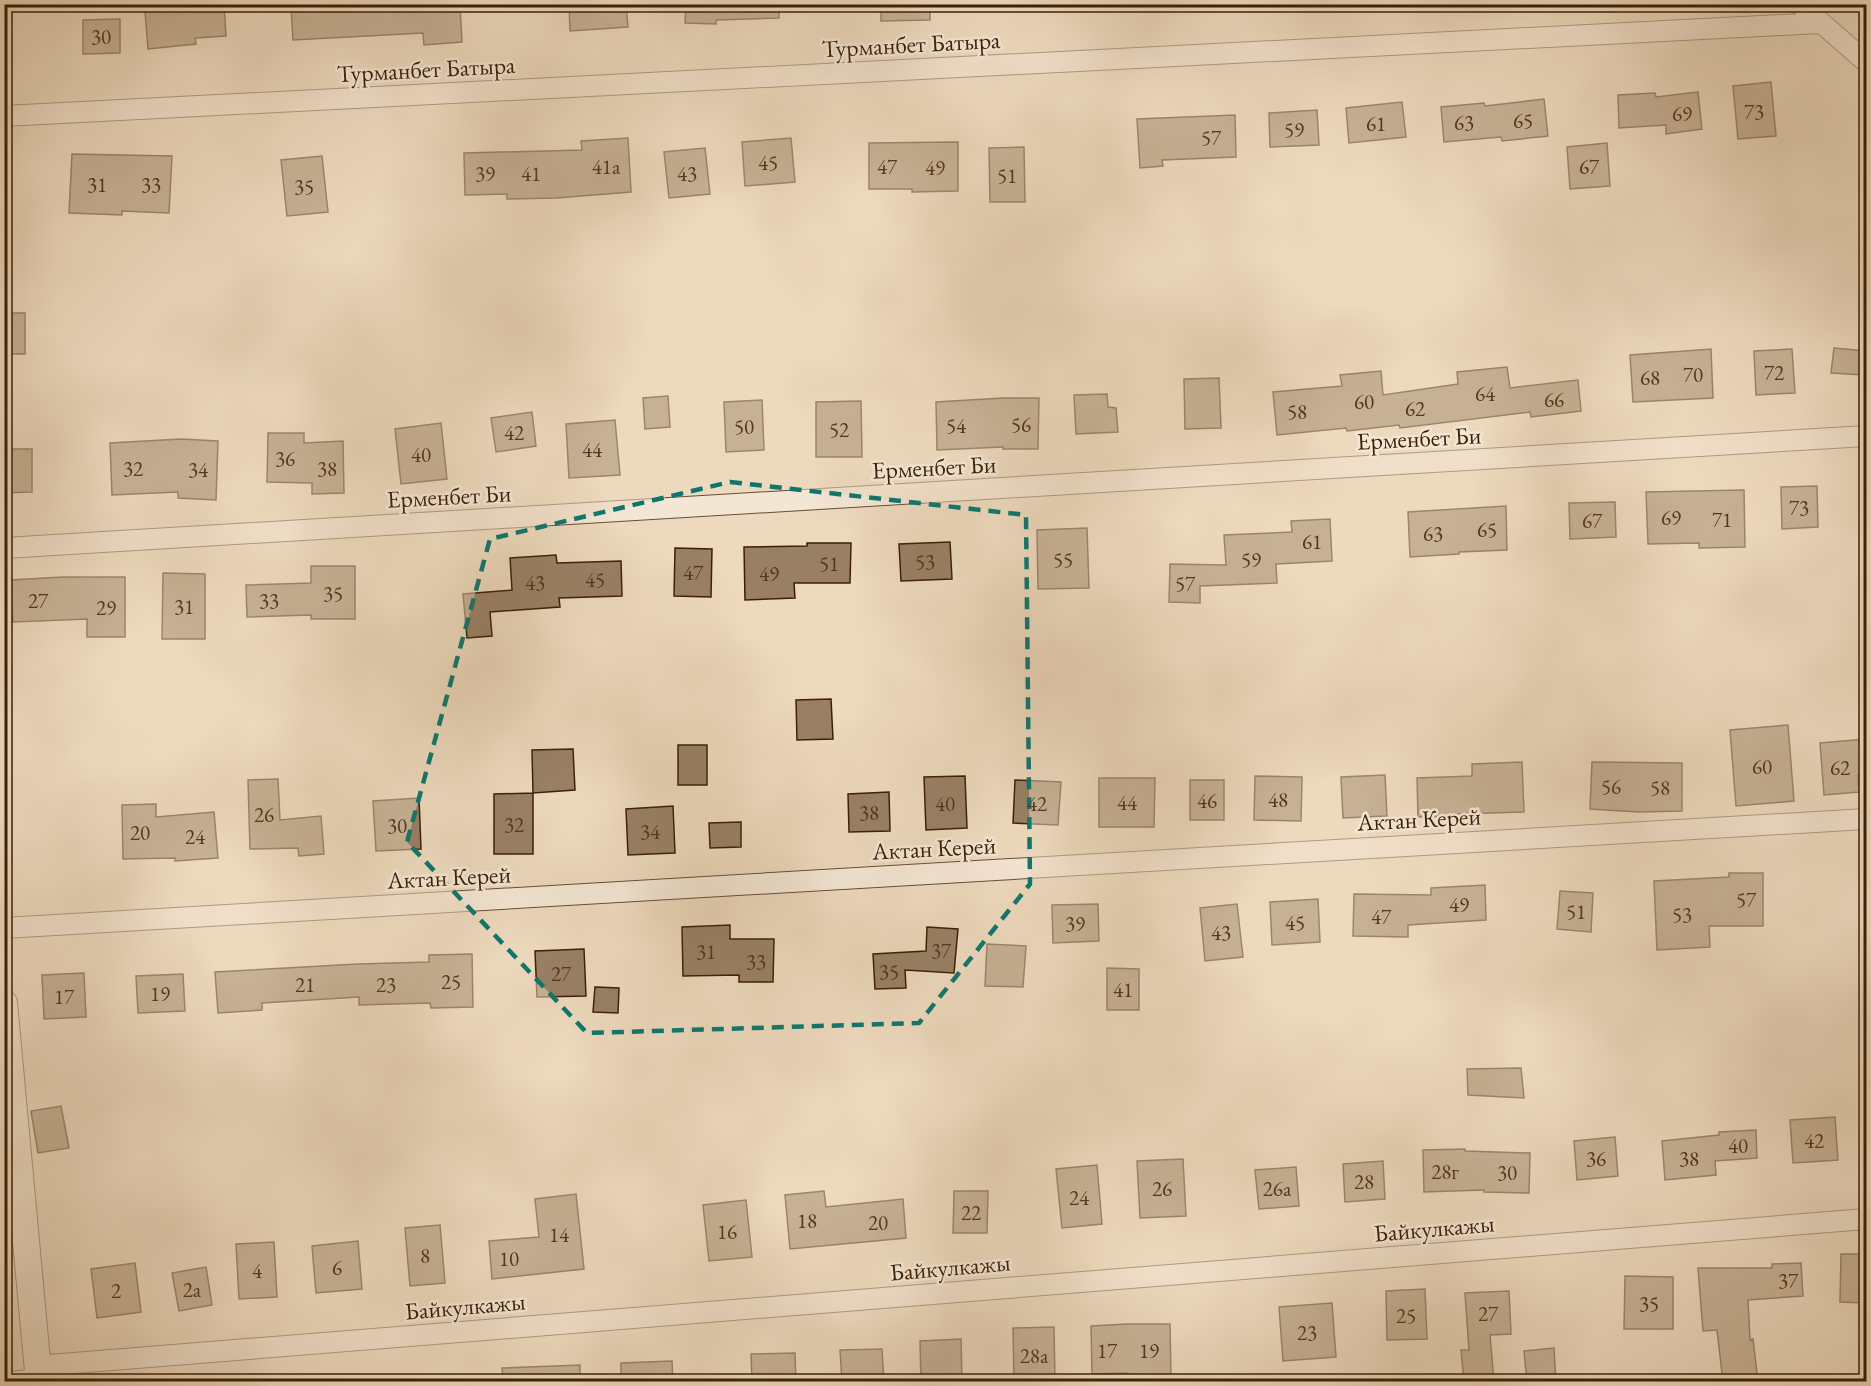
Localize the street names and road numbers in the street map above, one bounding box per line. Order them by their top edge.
street label: Турманбет Батыра [821,24,1001,64]
street label: Турманбет Батыра [336,49,516,89]
street label: Ерменбет Би [1356,419,1482,457]
street label: Ерменбет Би [871,448,997,486]
street label: Ерменбет Би [386,477,512,515]
street label: Актан Керей [1355,800,1482,838]
street label: Актан Керей [870,829,997,867]
street label: Актан Керей [385,858,512,896]
street label: Байкулкажы [1372,1207,1496,1249]
street label: Байкулкажы [888,1246,1012,1288]
street label: Байкулкажы [403,1285,527,1327]

